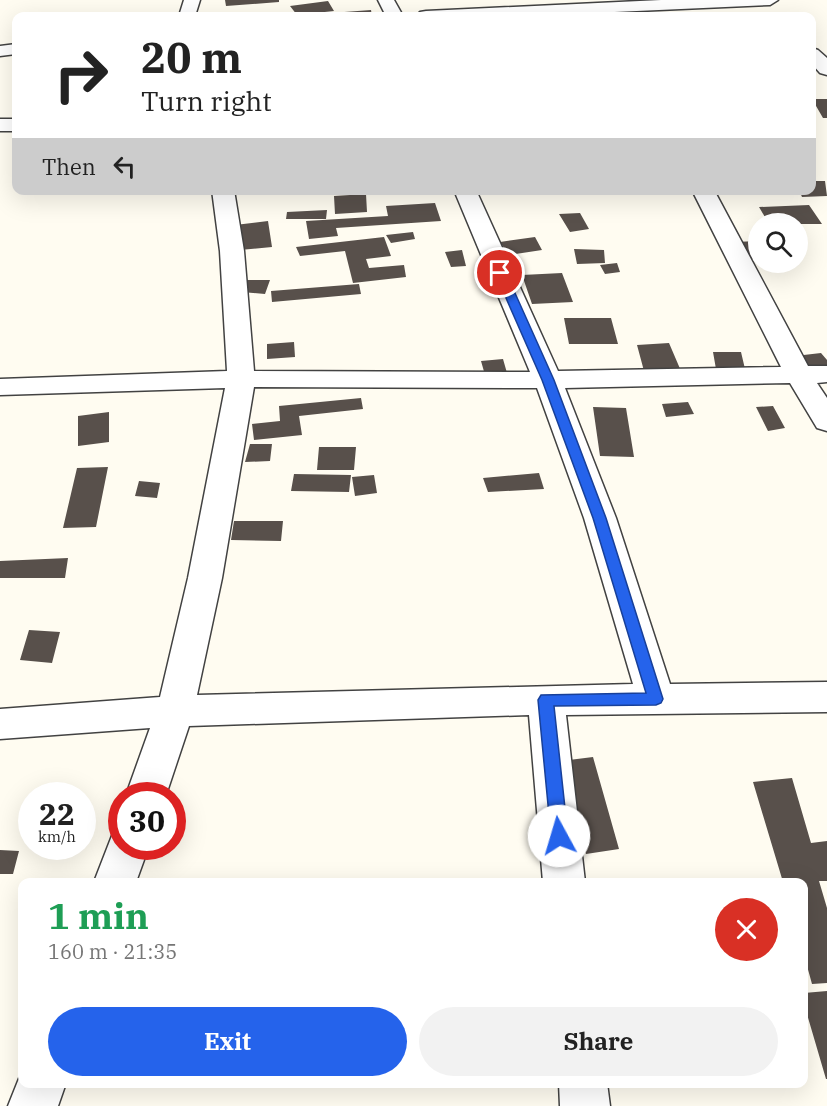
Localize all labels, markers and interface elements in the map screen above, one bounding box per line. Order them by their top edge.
text: 20 m [141,30,242,85]
icon: right [42,36,120,114]
text: Turn right [141,83,272,118]
icon: left [108,150,141,183]
text: Then [42,152,96,181]
map controls [748,213,808,273]
button: search [748,213,808,273]
pin [474,247,525,298]
icon: arrive [483,256,516,289]
speed limit sign: 30 [108,782,186,860]
text: 22 [39,794,75,833]
position arrow [527,804,591,868]
text: km/h [38,827,76,846]
text: 1 min [48,892,149,939]
button: close [715,898,778,961]
text: 160 m · 21:35 [48,938,177,965]
button: Exit [48,1007,407,1076]
button: Share [419,1007,778,1076]

